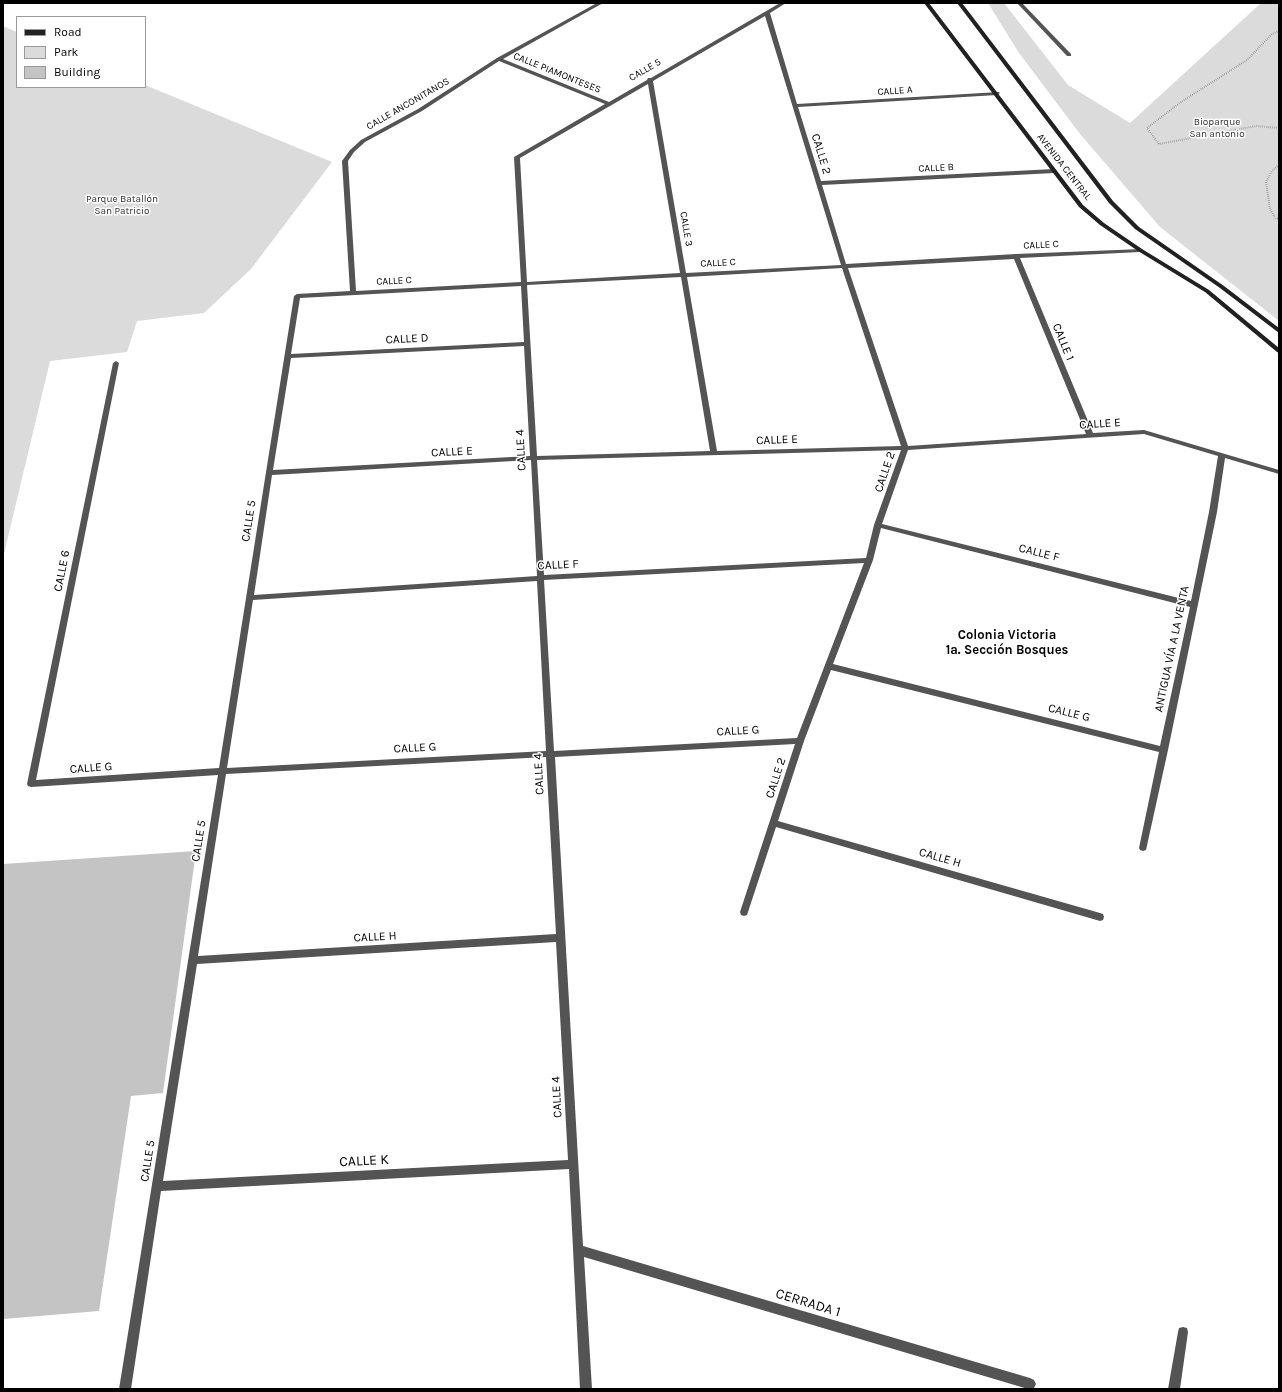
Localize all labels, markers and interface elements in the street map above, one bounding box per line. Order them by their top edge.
legend [16,16,146,88]
text: Road [54,25,82,39]
text: Park [54,45,78,59]
street label: CALLE PIAMONTESES [511,50,603,96]
street label: CALLE 5 [627,56,663,84]
text: Building [54,65,100,79]
street label: CALLE ANCONITANOS [364,75,452,133]
street label: CALLE A [877,84,913,98]
park label: Bioparque San antonio [1189,116,1245,140]
street label: AVENIDA CENTRAL [1034,131,1094,203]
street label: CALLE 2 [808,132,834,176]
street label: CALLE B [918,161,954,175]
park label: Parque Batallón San Patricio [86,193,158,216]
street label: CALLE 3 [677,211,695,247]
street label: CALLE C [1023,238,1059,252]
street label: CALLE C [700,256,736,270]
street label: CALLE C [376,274,412,288]
street label: CALLE 1 [1049,321,1077,363]
street label: CALLE D [385,331,429,347]
street label: CALLE E [1079,415,1121,433]
street label: CALLE 4 [513,429,529,471]
street label: CALLE E [756,432,798,448]
street label: CALLE E [431,444,473,460]
street label: CALLE 2 [871,450,899,494]
street label: CALLE 5 [239,499,259,543]
street label: CALLE F [1017,541,1061,565]
street label: CALLE 6 [51,549,73,593]
street label: CALLE F [537,557,579,573]
street label: ANTIGUA VÍA A LA VENTA [1152,584,1192,714]
district label: Colonia Victoria 1a. Sección Bosques [946,627,1068,658]
street label: CALLE G [1046,701,1092,725]
street label: CALLE G [716,723,760,739]
street label: CALLE G [393,740,437,756]
street label: CALLE 4 [531,753,547,795]
street label: CALLE 2 [763,756,789,800]
street label: CALLE G [69,759,113,777]
street label: CALLE 5 [189,819,209,863]
street label: CALLE H [917,845,963,871]
street label: CALLE H [353,929,397,945]
street label: CALLE 4 [549,1076,565,1118]
street label: CALLE 5 [138,1139,158,1183]
street label: CALLE K [339,1151,389,1171]
street label: CERRADA 1 [774,1285,842,1321]

